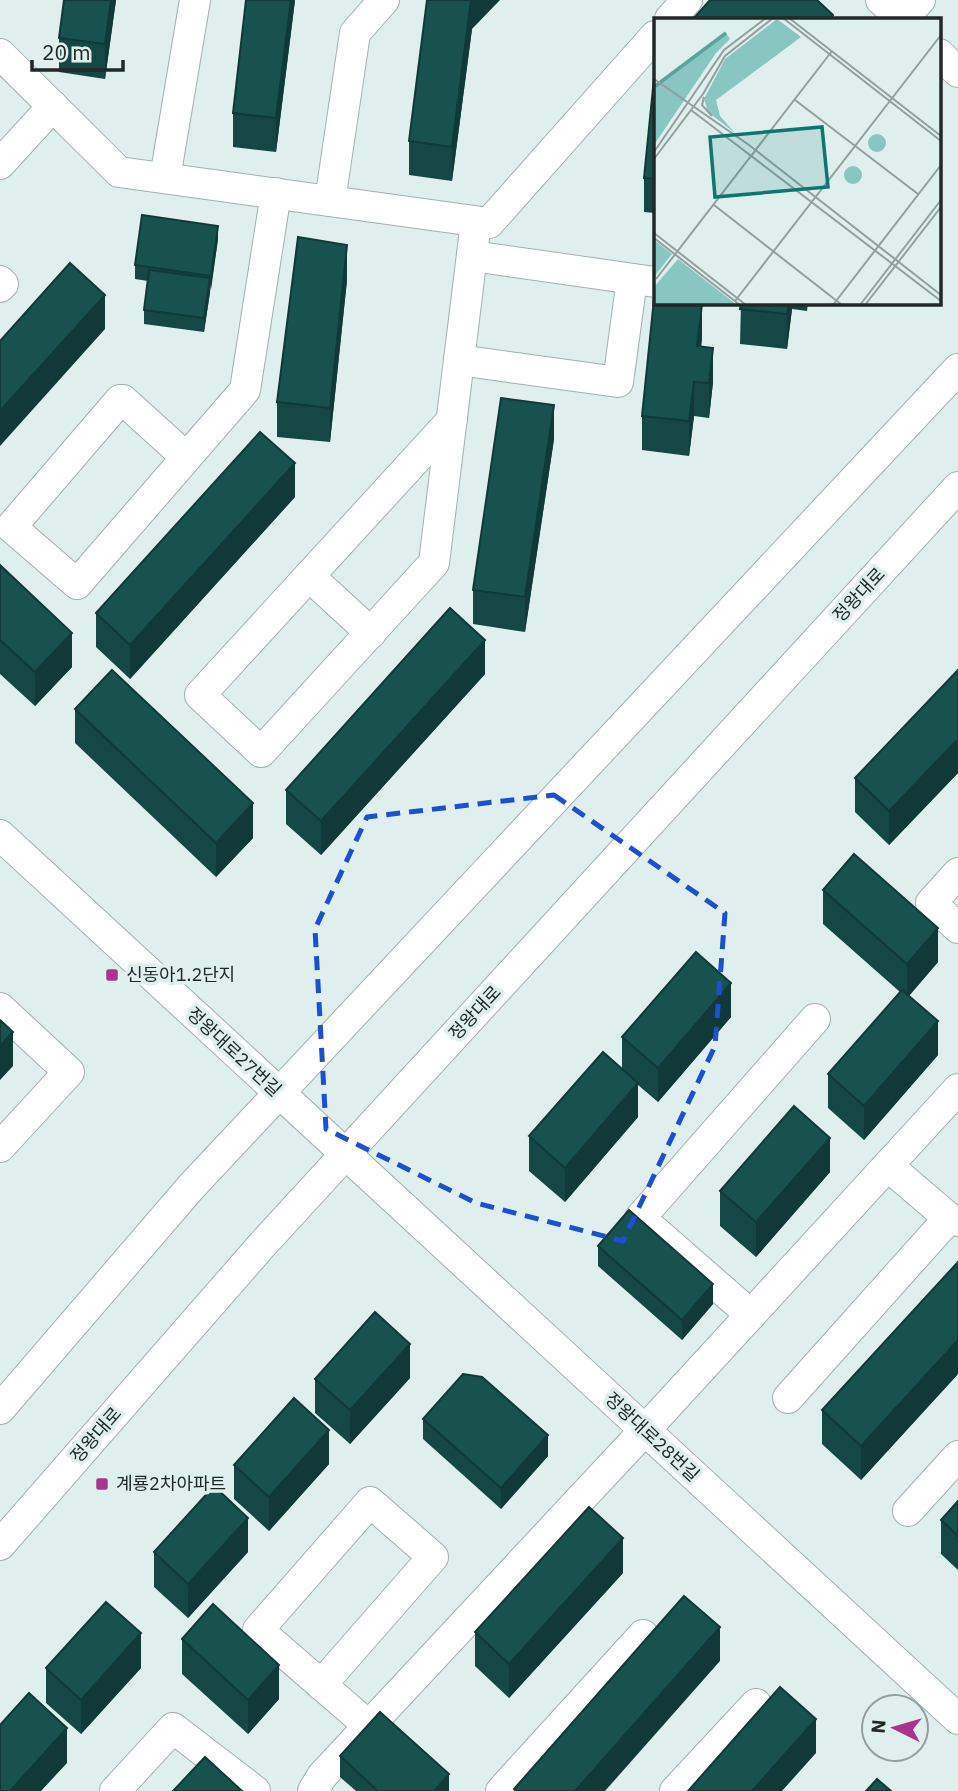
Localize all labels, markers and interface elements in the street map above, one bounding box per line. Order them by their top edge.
inset map [654,18,940,304]
scale bar [32,28,122,72]
text: 20 m [42,38,91,66]
street label: 정왕대로 [828,563,890,627]
place label: 신동아1.2단지 [126,963,235,986]
marker: 신동아1.2단지 [104,967,120,983]
street label: 정왕대로 [444,981,506,1045]
street label: 정왕대로27번길 [182,1002,286,1101]
street label: 정왕대로28번길 [600,1387,704,1486]
street label: 정왕대로 [65,1402,126,1467]
place label: 계룡2차아파트 [116,1472,226,1495]
marker: 계룡2차아파트 [94,1476,110,1492]
north arrow [860,1693,930,1763]
text: N [866,1719,891,1734]

